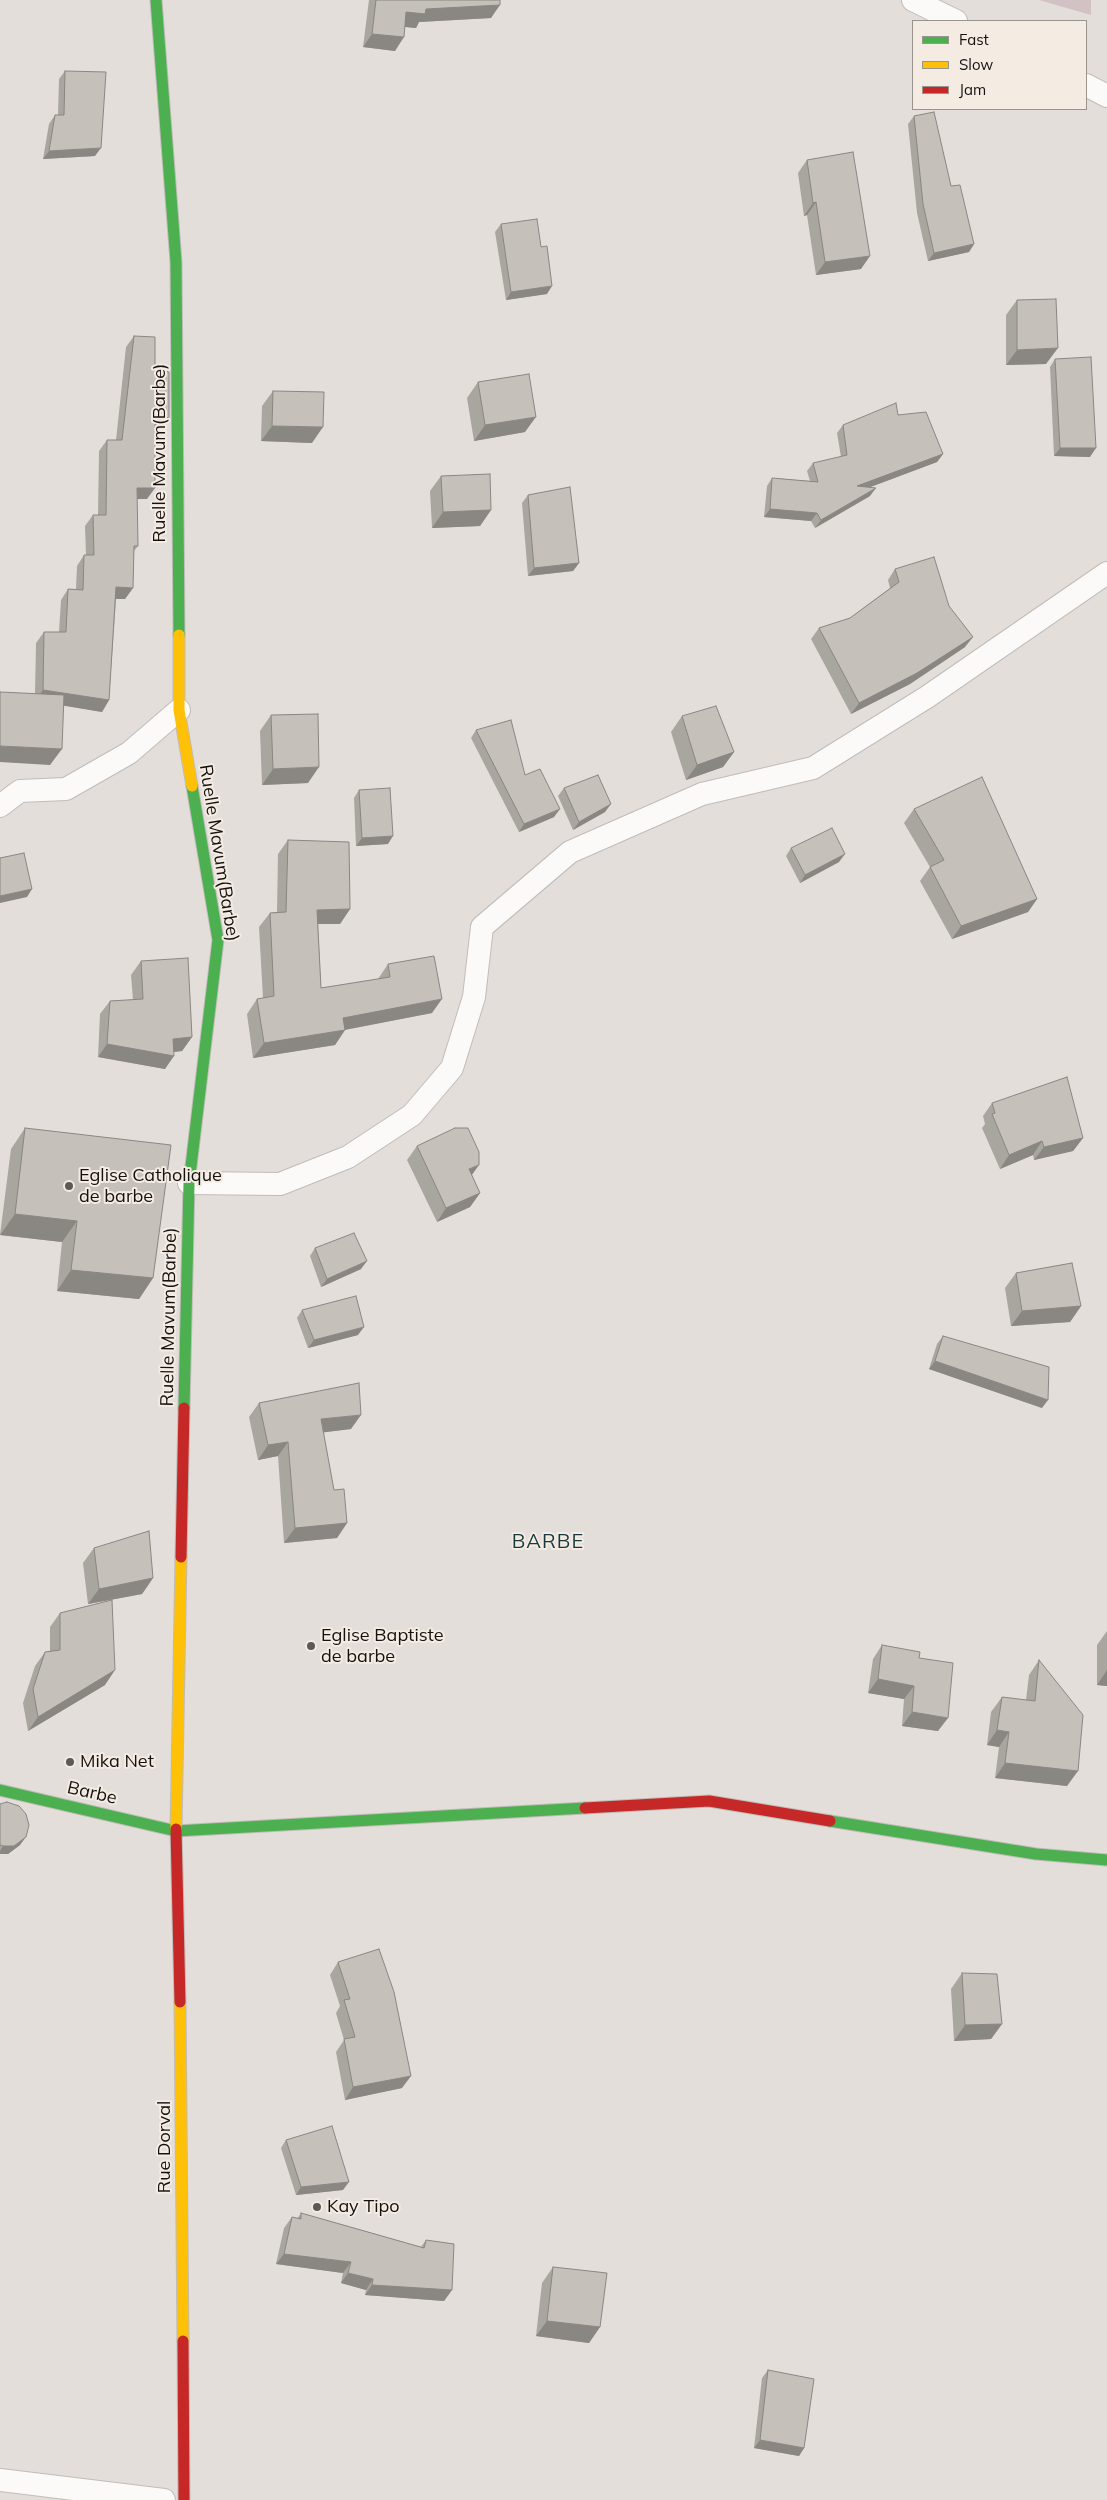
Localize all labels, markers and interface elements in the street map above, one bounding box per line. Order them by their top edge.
legend [912,20,1087,110]
text: Fast [959,30,989,49]
text: Slow [959,55,993,74]
text: Jam [959,80,986,99]
street label: Ruelle Mavum(Barbe) [149,363,171,543]
street label: Ruelle Mavum(Barbe) [194,763,244,943]
place label: Eglise Catholique de barbe [79,1165,222,1208]
marker: Eglise Catholique de barbe [63,1180,75,1192]
street label: Ruelle Mavum(Barbe) [157,1227,181,1407]
district label: BARBE [511,1530,585,1554]
place label: Eglise Baptiste de barbe [321,1625,444,1668]
marker: Eglise Baptiste de barbe [305,1640,317,1652]
place label: Mika Net [80,1751,154,1773]
marker: Mika Net [64,1756,76,1768]
street label: Barbe [65,1777,119,1809]
street label: Rue Dorval [154,2101,176,2193]
place label: Kay Tipo [327,2196,400,2218]
marker: Kay Tipo [311,2201,323,2213]

